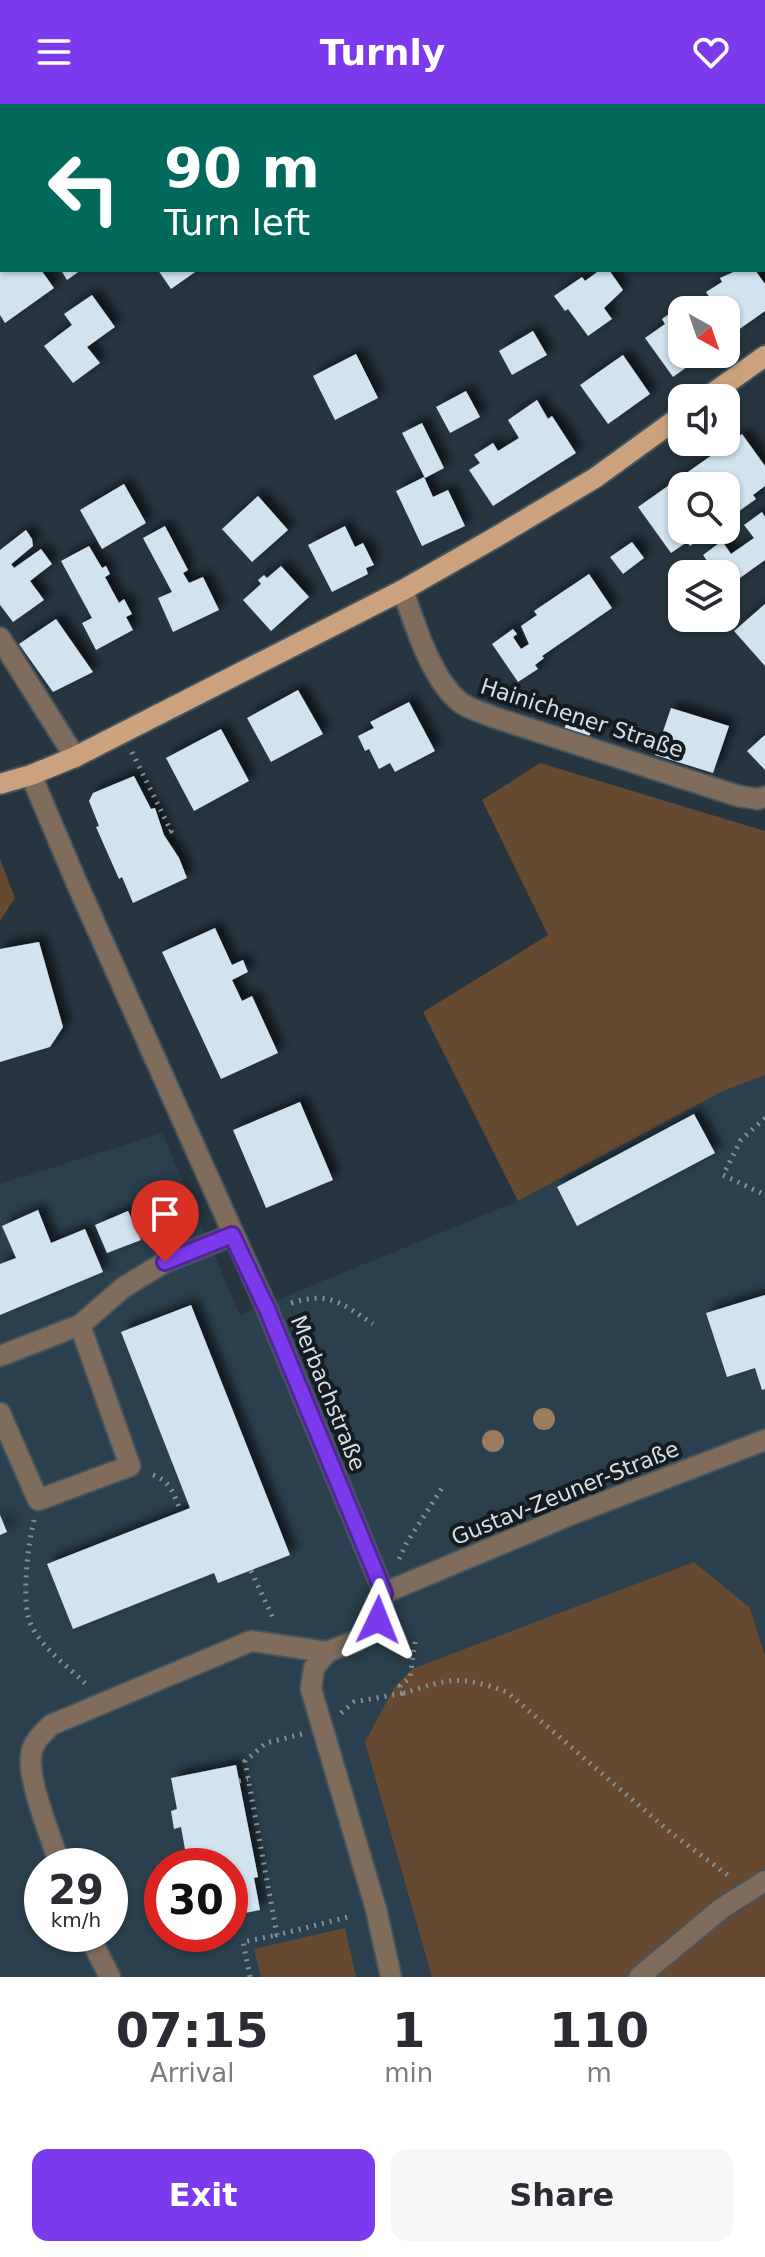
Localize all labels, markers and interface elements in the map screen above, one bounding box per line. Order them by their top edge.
icon: menu [32,30,76,74]
icon: heart [689,30,733,74]
text: Turnly [320,32,445,73]
text: 90 m [164,135,320,200]
icon: left [32,136,136,240]
text: Turn left [164,202,310,243]
north arrow [668,296,740,368]
map controls [668,296,740,632]
button: sound [668,384,740,456]
button: search [668,472,740,544]
button: layers [668,560,740,632]
street label: Hainichener Straße [477,673,687,763]
pin [131,1180,199,1262]
icon: arrive [143,1192,187,1236]
street label: Merbachstraße [285,1312,371,1474]
street label: Gustav-Zeuner-Straße [448,1436,682,1550]
position arrow [336,1578,420,1662]
speed limit sign: 30 [144,1848,248,1952]
text: 29 [48,1867,104,1913]
text: km/h [51,1908,101,1932]
text: 07:15 [116,2002,269,2058]
text: 1 [392,2002,425,2058]
text: 110 [549,2002,649,2058]
text: Arrival [150,2058,234,2088]
text: min [384,2058,433,2088]
text: m [586,2058,612,2088]
button: Exit [32,2149,375,2241]
button: Share [391,2149,733,2241]

